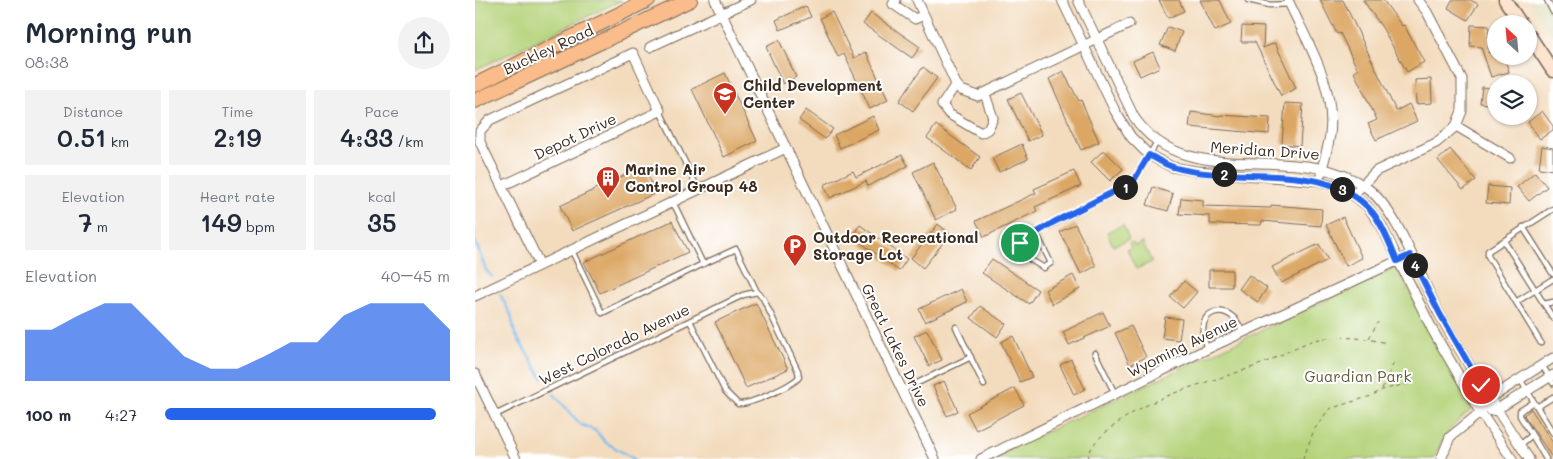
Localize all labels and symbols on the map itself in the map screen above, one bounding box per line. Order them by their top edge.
north arrow [1487,15,1537,65]
street label: Buckley Road [500,19,596,79]
place label: Child Development Center [743,75,883,112]
school or university icon: Child Development Center [712,81,738,115]
street label: Depot Drive [531,108,619,164]
street label: Meridian Drive [1210,136,1320,164]
place label: Marine Air Control Group 48 [625,159,758,196]
pin: 2 [1211,162,1237,186]
building icon: Marine Air Control Group 48 [595,165,621,199]
pin: 1 [1113,174,1137,200]
pin: 3 [1329,176,1355,202]
pin [999,222,1041,264]
place label: Outdoor Recreational Storage Lot [813,227,978,264]
parking icon: Outdoor Recreational Storage Lot [782,233,808,267]
pin: 4 [1403,252,1427,278]
street label: Great Lakes Drive [857,280,935,410]
street label: West Colorado Avenue [535,299,693,389]
street label: Wyoming Avenue [1124,311,1240,381]
pin [1460,364,1502,406]
park label: Guardian Park [1305,366,1411,386]

